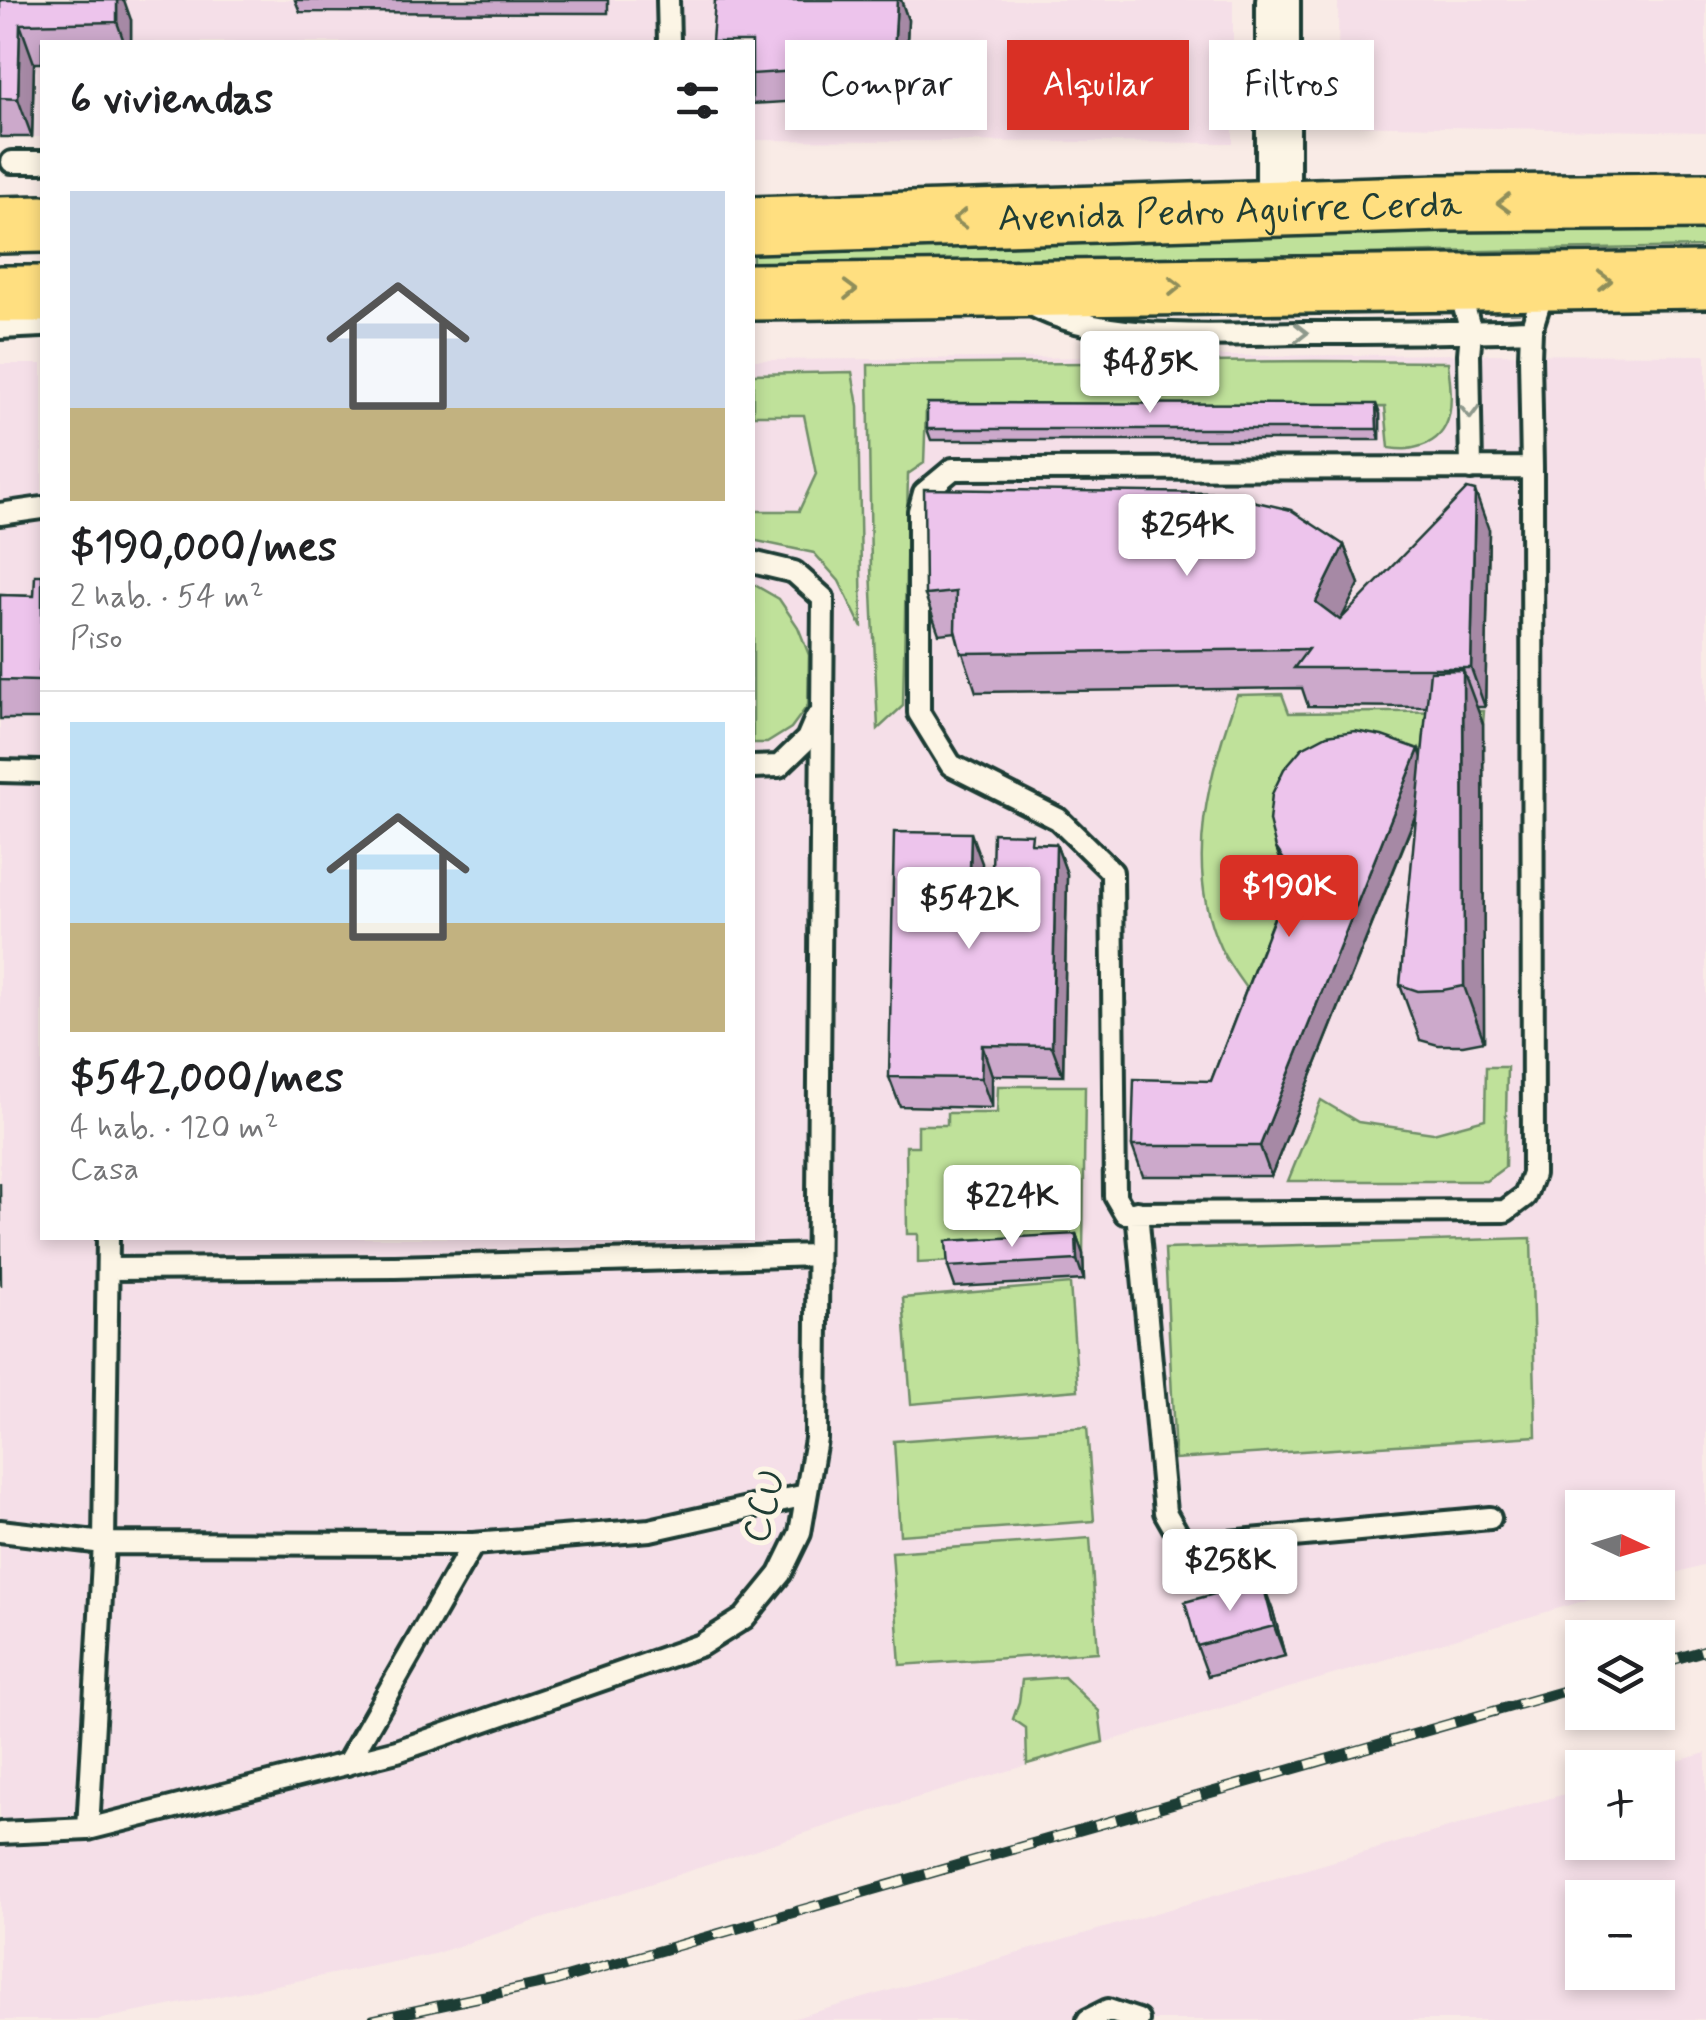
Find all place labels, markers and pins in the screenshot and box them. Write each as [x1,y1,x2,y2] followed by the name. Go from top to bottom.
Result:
[1080,331,1220,416] pin: $485K
[1117,494,1257,579] pin: $254K
[1219,855,1359,940] pin: $190K
[899,867,1039,952] pin: $542K
[942,1165,1082,1250] pin: $224K
[1160,1529,1300,1614] pin: $258K

